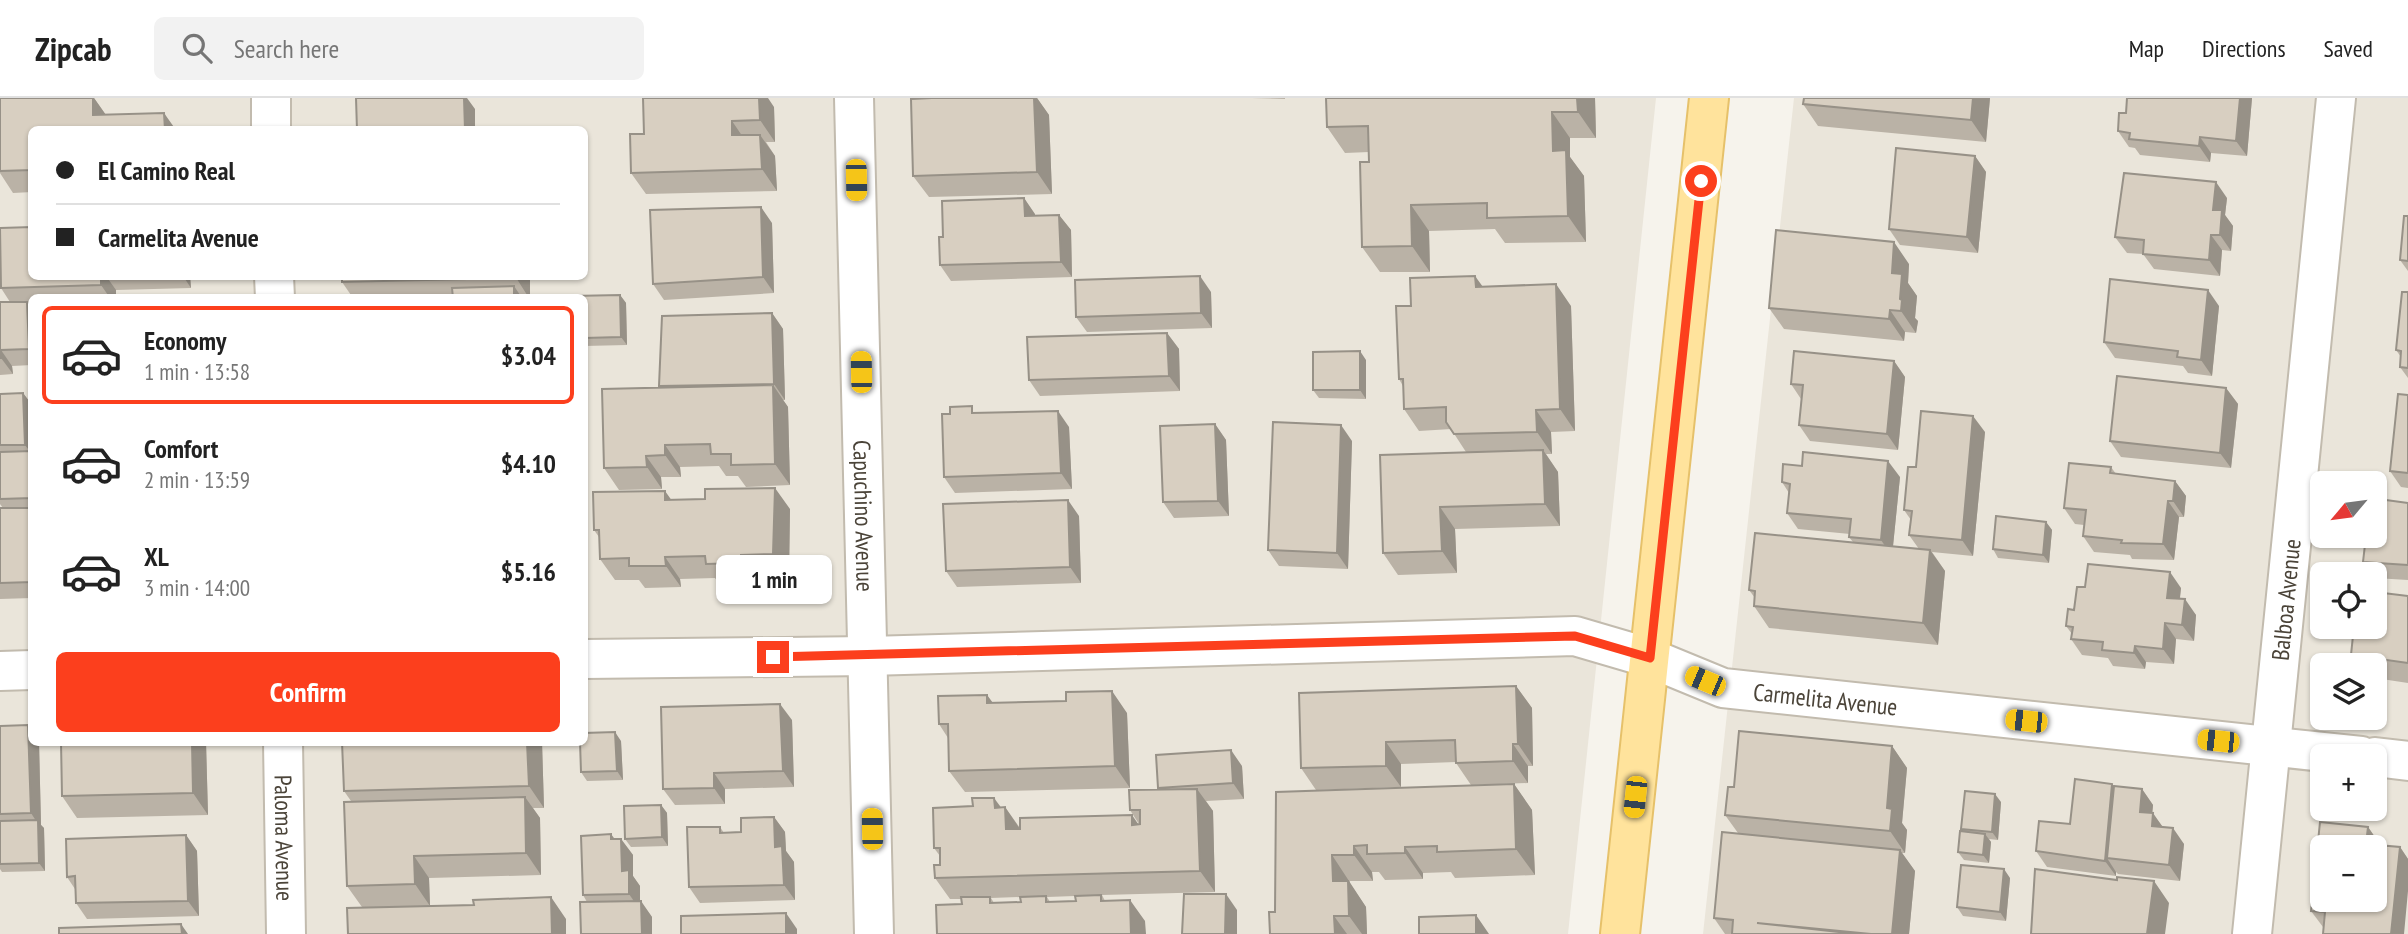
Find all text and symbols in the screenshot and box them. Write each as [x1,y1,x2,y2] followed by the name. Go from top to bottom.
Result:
[154,17,644,80] search box
[35,27,112,70] text: Zipcab
[178,29,216,67] icon: search
[234,32,339,65] text: Search here
[2129,33,2164,64] text: Map
[2202,33,2286,64] text: Directions
[2324,33,2373,64] text: Saved
[98,154,235,187] text: El Camino Real
[846,159,867,201] car
[1685,165,1717,197] route start
[98,221,259,254] text: Carmelita Avenue
[60,324,123,387] icon: car
[144,324,226,357] text: Economy
[501,339,556,372] text: $3.04
[851,351,872,393] car
[144,357,250,386] text: 1 min · 13:58
[60,432,123,495] icon: car
[144,432,218,465] text: Comfort
[847,440,881,592] street label: Capuchino Avenue
[501,447,556,480] text: $4.10
[144,465,250,494] text: 2 min · 13:59
[2310,471,2387,548] north arrow
[2310,471,2387,912] map controls
[2264,537,2307,662] street label: Balboa Avenue
[60,540,123,603] icon: car
[144,540,169,573] text: XL
[501,555,556,588] text: $5.16
[715,556,831,604] callout: 1 min
[2310,562,2387,639] button: locate
[751,565,797,594] text: 1 min
[144,573,250,602] text: 3 min · 14:00
[757,641,789,673] route end
[56,652,560,732] button: Confirm
[2310,653,2387,730] button: layers
[1682,663,1729,699] car
[1752,676,1899,722] street label: Carmelita Avenue
[2005,708,2048,734] car
[2197,728,2240,754] car
[2310,744,2387,821] button: +
[268,775,301,901] street label: Paloma Avenue
[1623,775,1648,819] car
[862,808,883,850] car
[2310,835,2387,912] button: −

